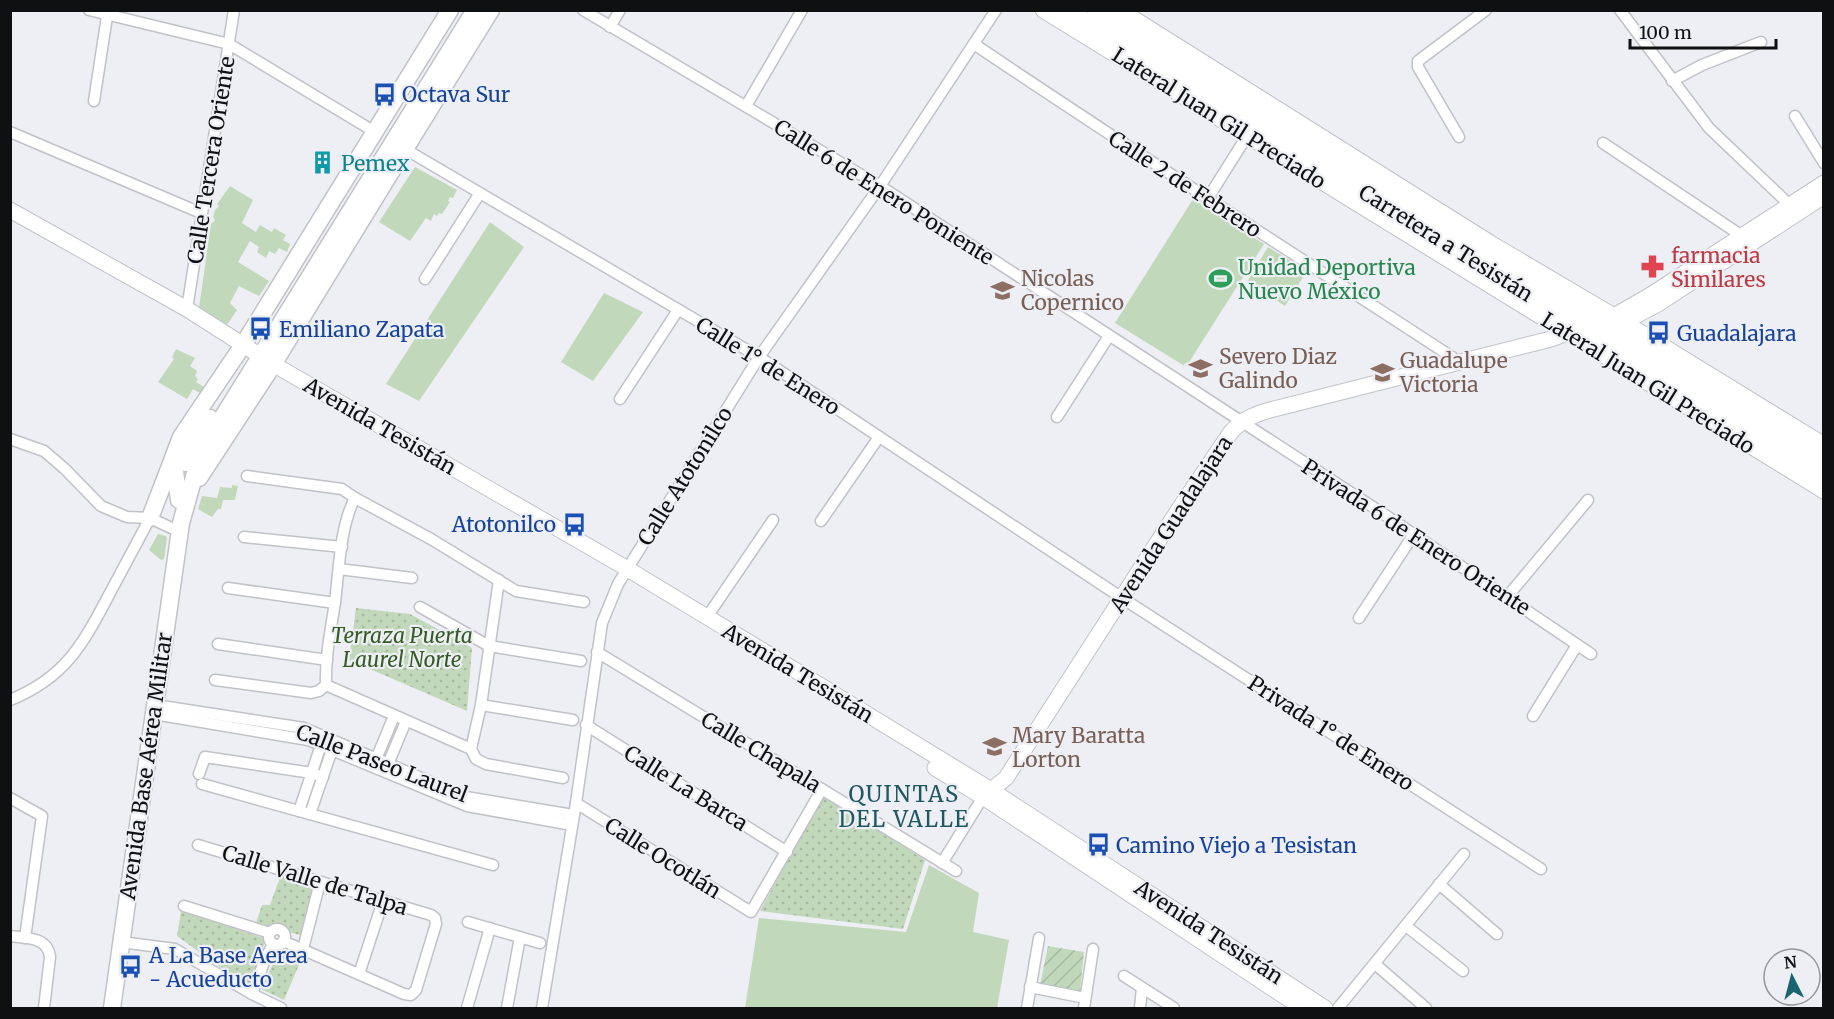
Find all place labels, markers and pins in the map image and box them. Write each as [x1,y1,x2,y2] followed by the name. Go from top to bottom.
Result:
[371,81,397,107] bus stop icon: Octava Sur
[402,81,510,108] place label: Octava Sur
[310,150,336,176] building icon: Pemex
[341,150,410,177] place label: Pemex
[1671,242,1766,293] place label: farmacia Similares
[1238,254,1416,305] place label: Unidad Deportiva Nuevo México
[1640,254,1666,280] pharmacy icon: farmacia Similares
[1021,265,1124,316] place label: Nicolas Copernico
[1207,266,1233,292] sports icon: Unidad Deportiva Nuevo México
[990,277,1016,303] school or university icon: Nicolas Copernico
[248,316,274,342] bus stop icon: Emiliano Zapata
[279,316,444,343] place label: Emiliano Zapata
[1646,320,1672,346] bus stop icon: Guadalajara
[1677,320,1797,347] place label: Guadalajara
[1219,343,1337,394] place label: Severo Diaz Galindo
[1399,347,1508,398] place label: Guadalupe Victoria
[1188,355,1214,381] school or university icon: Severo Diaz Galindo
[1369,359,1395,385] school or university icon: Guadalupe Victoria
[451,511,556,538] place label: Atotonilco
[561,511,587,537] bus stop icon: Atotonilco
[1012,722,1145,773] place label: Mary Baratta Lorton
[981,734,1007,760] school or university icon: Mary Baratta Lorton
[1085,832,1111,858] bus stop icon: Camino Viejo a Tesistan
[1116,832,1357,859] place label: Camino Viejo a Tesistan
[148,942,308,993] place label: A La Base Aerea - Acueducto
[118,954,144,980] bus stop icon: A La Base Aerea - Acueducto

